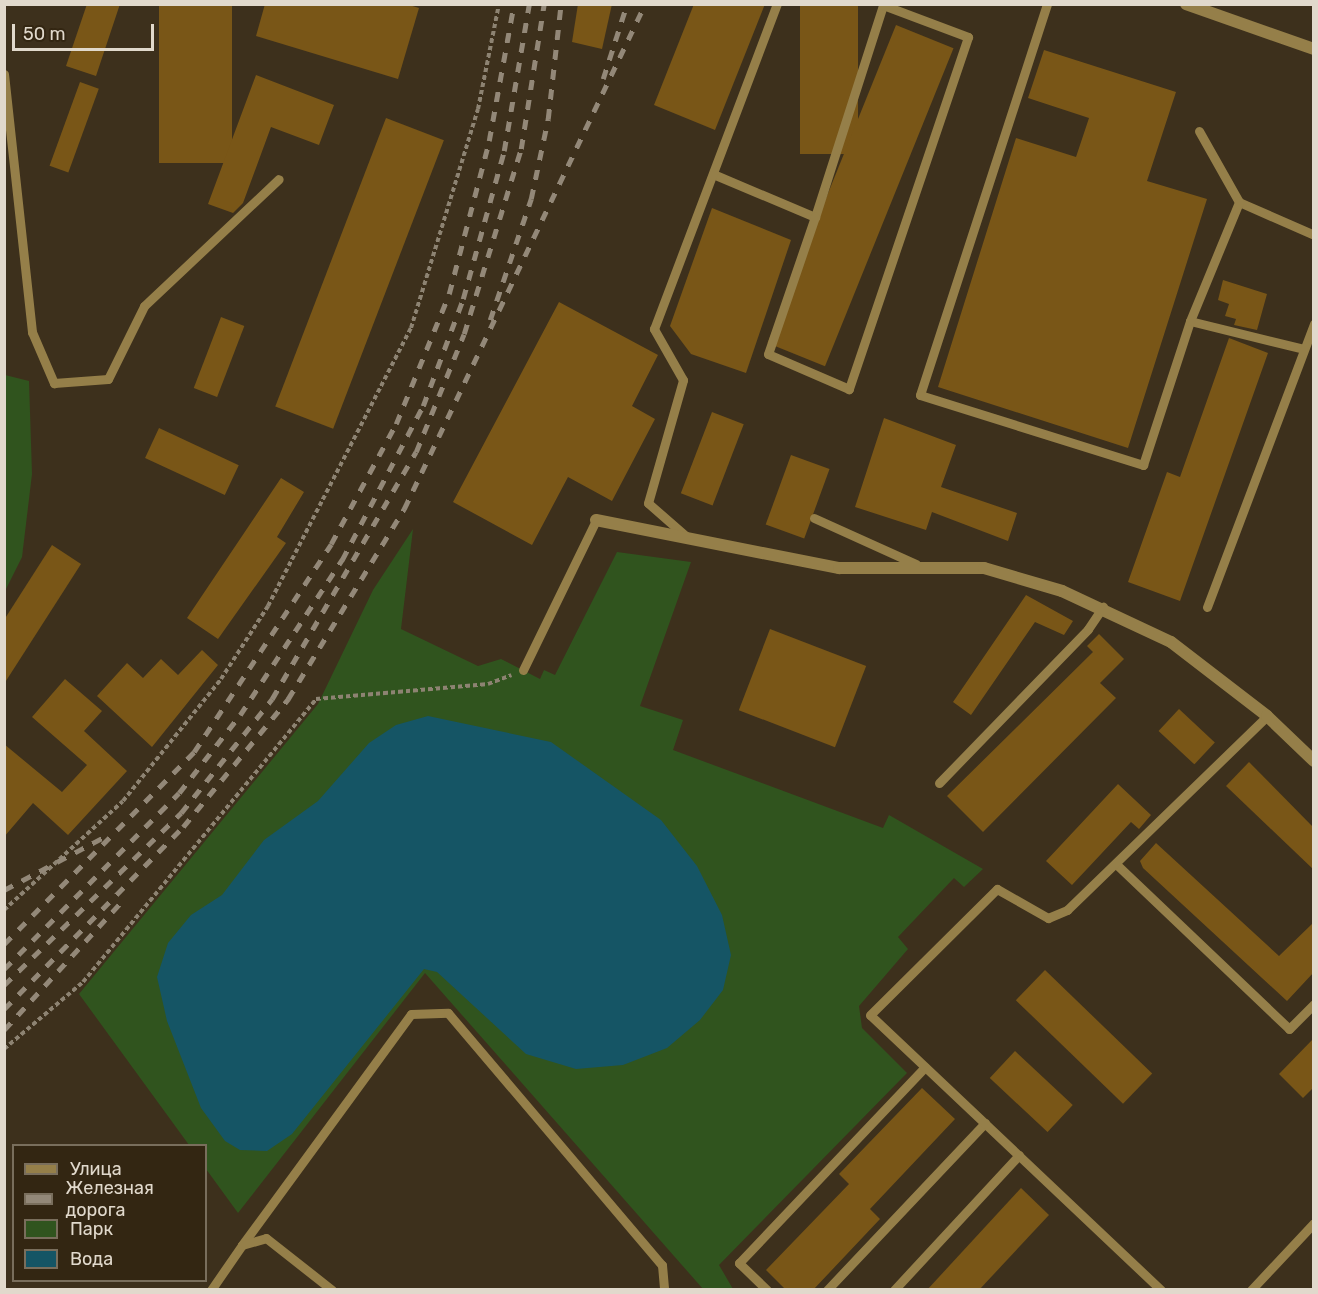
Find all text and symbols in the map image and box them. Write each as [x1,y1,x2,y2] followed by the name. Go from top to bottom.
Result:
[15,12,158,50] scale bar
[23,23,66,45] text: 50 m
[12,1144,207,1282] legend
[70,1158,122,1180] text: Улица
[65,1177,154,1221] text: Железная дорога
[70,1218,113,1240] text: Парк
[70,1248,113,1270] text: Вода

